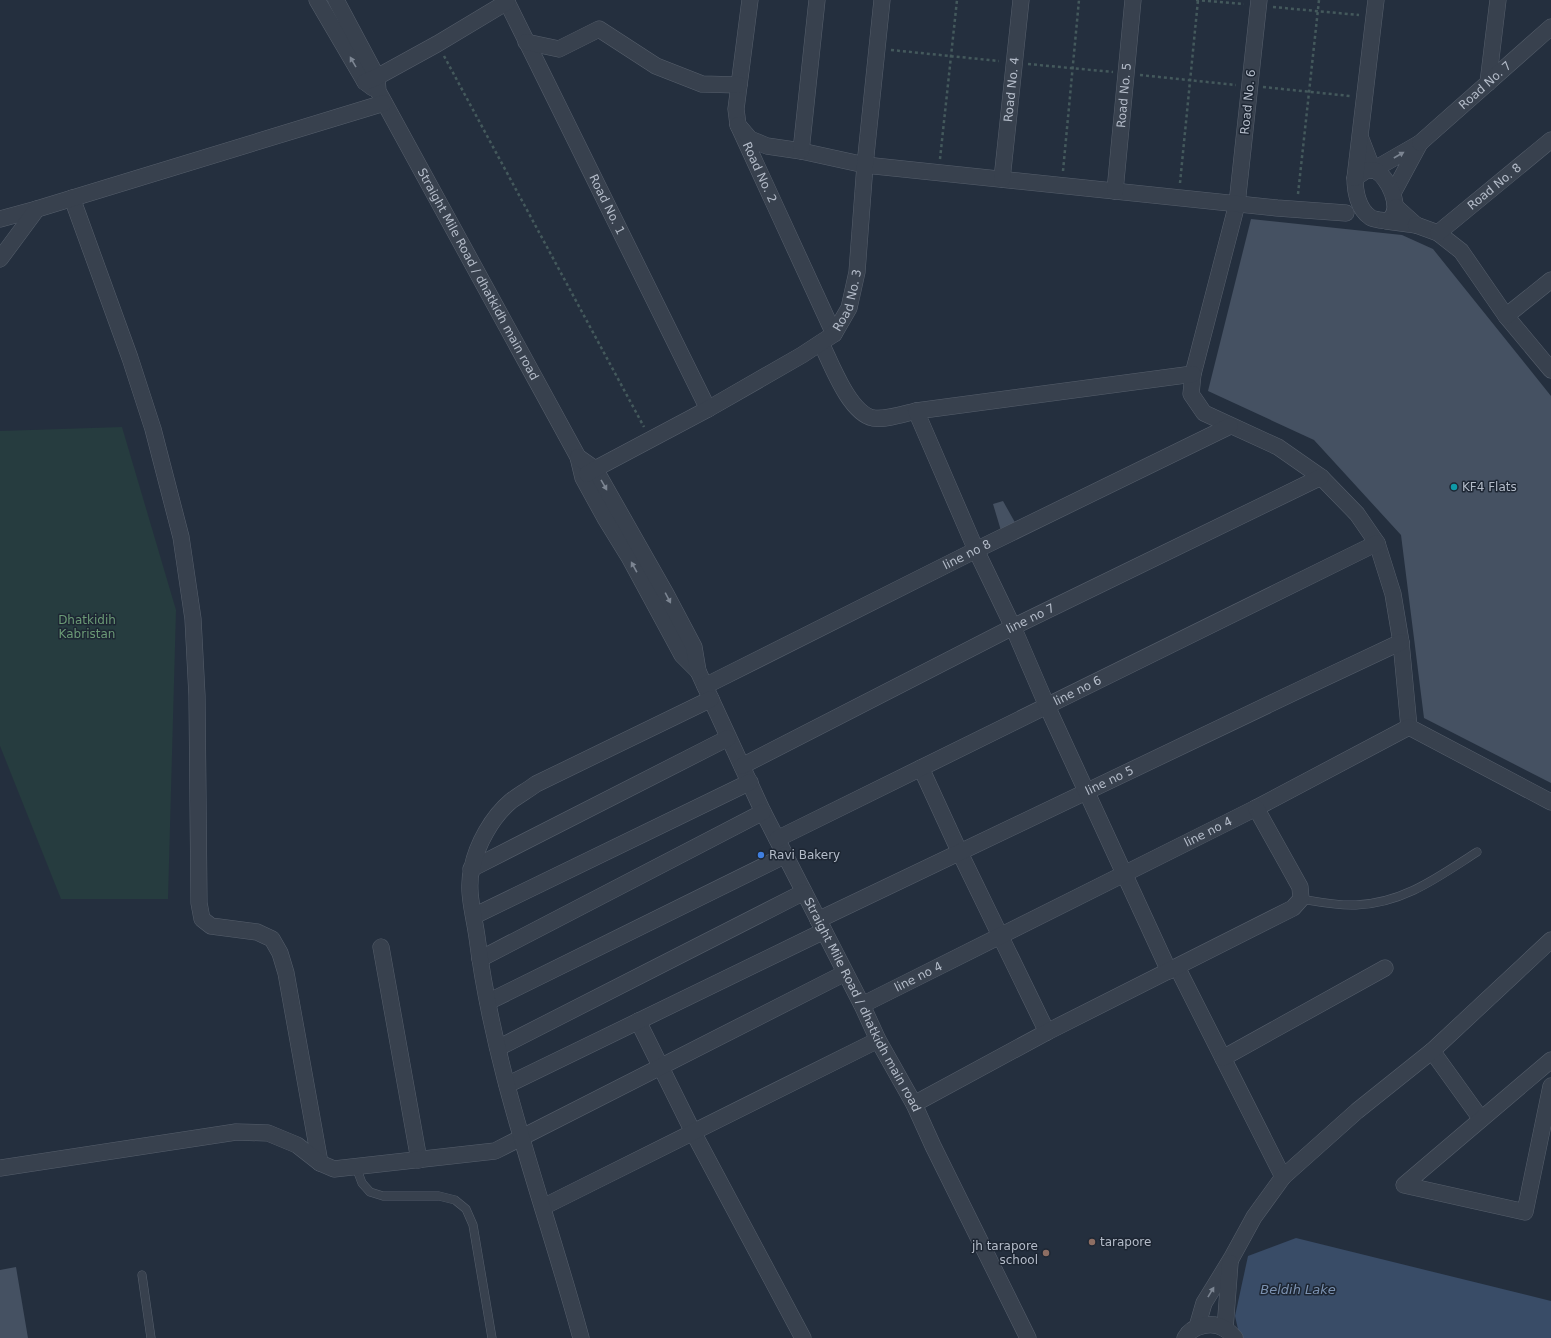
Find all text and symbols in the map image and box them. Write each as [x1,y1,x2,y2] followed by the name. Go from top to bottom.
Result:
[350,56,357,68] one-way arrow
[1001,56,1022,123] street label: Road No. 4
[1456,58,1514,112] street label: Road No. 7
[1114,62,1134,129] street label: Road No. 5
[1238,69,1258,135] street label: Road No. 6
[740,140,780,205] street label: Road No. 2
[1393,152,1405,159] one-way arrow
[1465,160,1524,213] street label: Road No. 8
[415,166,542,383] street label: Straight Mile Road / dhatkidh main road
[586,172,628,237] street label: Road No. 1
[830,268,864,334] street label: Road No. 3
[600,479,607,491] one-way arrow
[1462,480,1517,494] place label: KF4 Flats
[1449,482,1459,492] marker: KF4 Flats
[941,537,993,572] street label: line no 8
[630,561,637,572] one-way arrow
[665,592,671,604] one-way arrow
[1004,601,1057,636] street label: line no 7
[58,613,116,641] park label: Dhatkidih Kabristan
[1051,673,1104,709] street label: line no 6
[1083,763,1136,798] street label: line no 5
[1182,814,1235,850] street label: line no 4
[769,848,840,862] place label: Ravi Bakery
[756,850,766,860] marker: Ravi Bakery
[801,895,924,1114] street label: Straight Mile Road / dhatkidh main road
[892,959,945,995] street label: line no 4
[1100,1235,1151,1249] place label: tarapore
[1087,1237,1097,1247] marker: tarapore
[971,1239,1038,1267] place label: jh tarapore school
[1041,1248,1051,1258] marker: jh tarapore school
[1260,1282,1336,1297] water label: Beldih Lake
[1207,1286,1214,1298] one-way arrow

